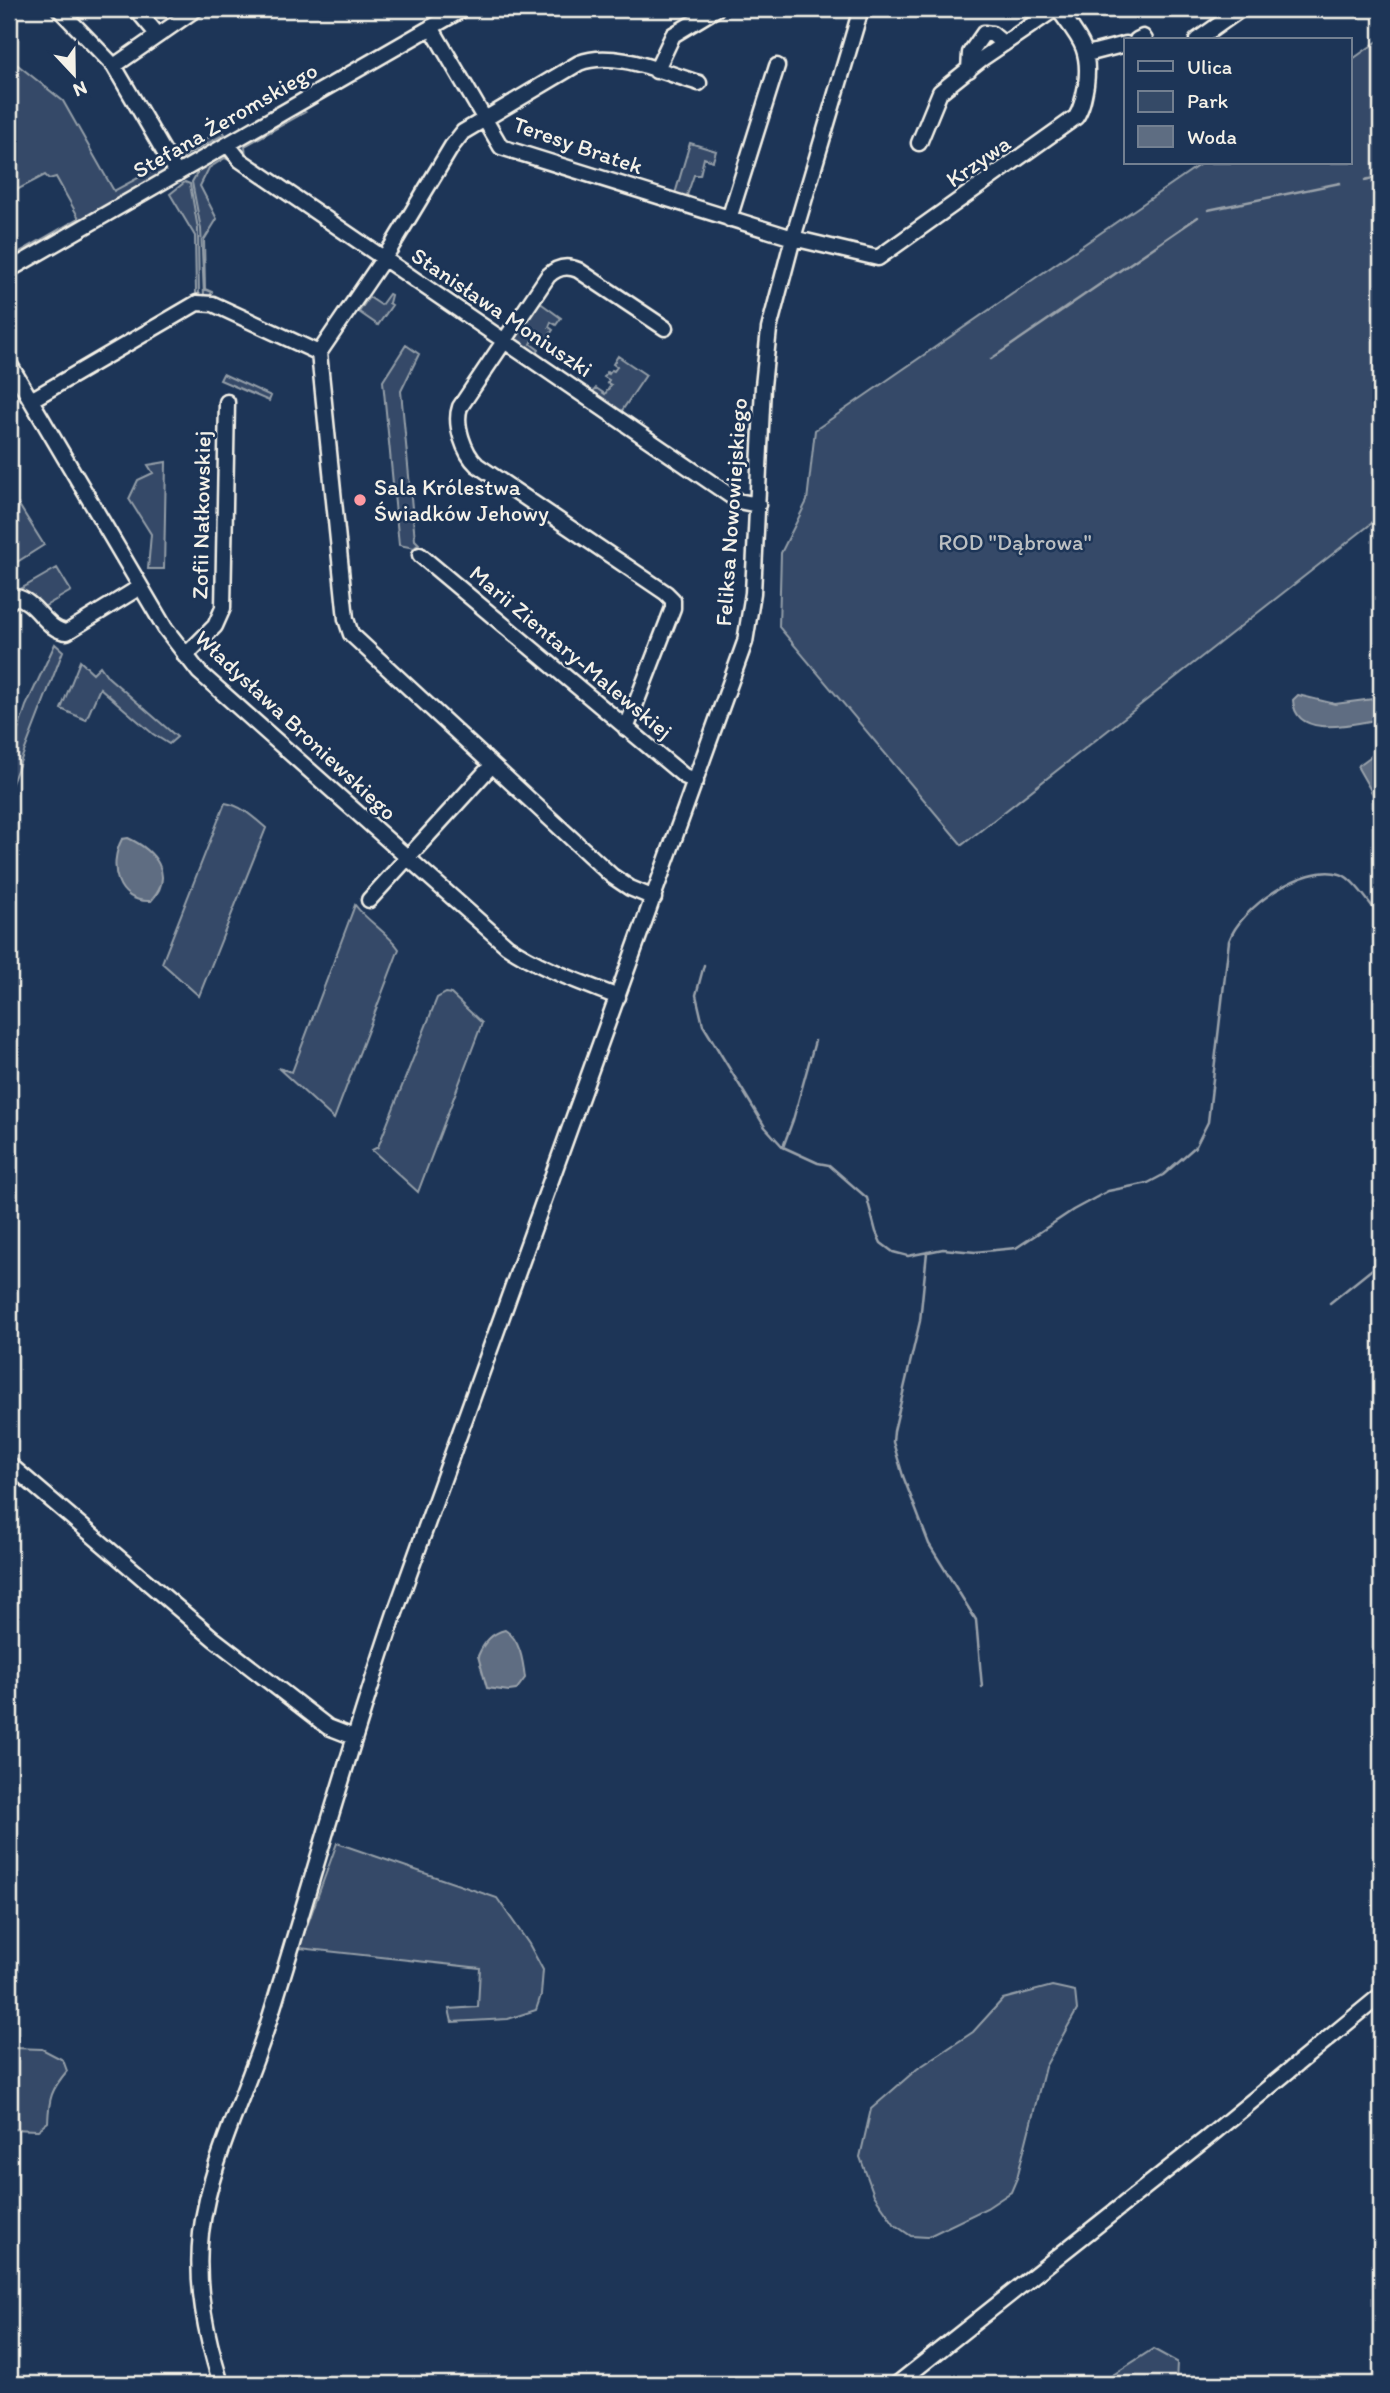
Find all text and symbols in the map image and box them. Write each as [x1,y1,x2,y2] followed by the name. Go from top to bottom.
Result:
[38,38,108,108] north arrow
[1124,38,1352,164] legend
[1187,54,1232,79] text: Ulica
[128,56,322,184] street label: Stefana Żeromskiego
[70,76,90,102] text: N
[1187,88,1229,113] text: Park
[509,110,647,180] street label: Teresy Bratek
[1187,124,1237,149] text: Woda
[940,129,1016,193] street label: Krzywa
[406,241,598,383] street label: Stanisława Moniuszki
[709,397,753,627] street label: Feliksa Nowowiejskiego
[186,430,216,600] street label: Zofii Nałkowskiej
[374,473,549,527] place label: Sala Królestwa Świadków Jehowy
[352,492,368,508] marker: Sala Królestwa Świadków Jehowy
[938,528,1092,556] park label: ROD "Dąbrowa"
[464,559,678,745] street label: Marii Zientary-Malewskiej
[189,624,403,826] street label: Władysława Broniewskiego

